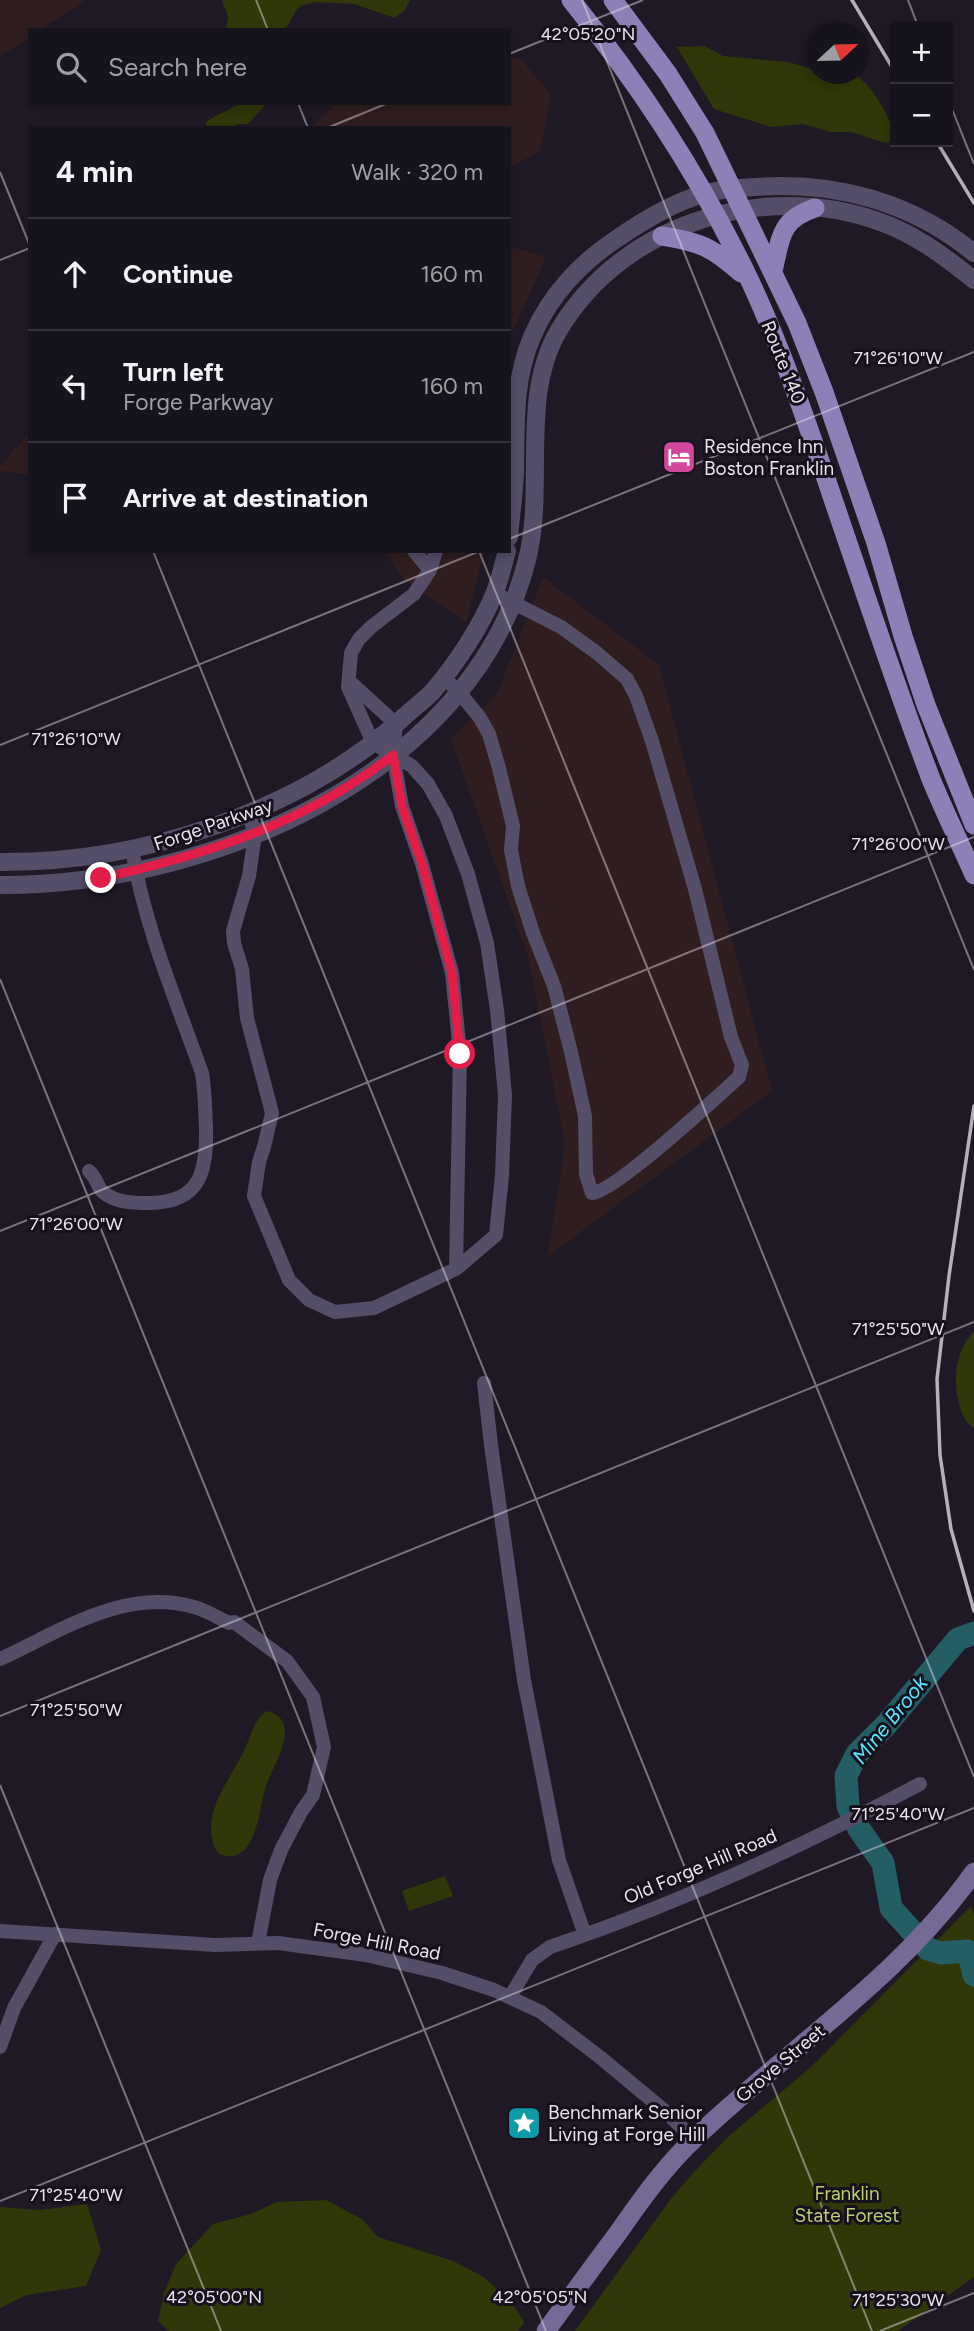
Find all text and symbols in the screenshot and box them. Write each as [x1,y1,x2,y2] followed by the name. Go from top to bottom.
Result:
[806,21,869,84] north arrow
[890,21,953,147] map controls
[890,21,953,84] button: +
[541,23,635,45] text: 42°05'20"N
[28,28,511,105] search box
[52,48,90,86] icon: search
[108,51,247,83] text: Search here
[890,84,953,147] button: −
[56,153,133,190] text: 4 min
[351,158,483,186] text: Walk · 320 m
[56,255,94,293] icon: ahead
[123,258,233,290] text: Continue
[420,260,483,288] text: 160 m
[756,317,811,407] street label: Route 140
[853,347,944,369] text: 71°26'10"W
[123,356,224,388] text: Turn left
[56,367,94,405] icon: left
[420,372,483,400] text: 160 m
[123,388,273,416] text: Forge Parkway
[704,435,834,480] place label: Residence Inn Boston Franklin
[660,438,698,476] hotel icon: Residence Inn Boston Franklin
[56,479,94,517] icon: arrive
[123,482,368,514] text: Arrive at destination
[31,728,122,750] text: 71°26'10"W
[151,793,276,856] street label: Forge Parkway
[851,833,946,855] text: 71°26'00"W
[85,862,116,893] route end
[444,1038,475,1069] route start
[29,1213,124,1235] text: 71°26'00"W
[852,1318,945,1340] text: 71°25'50"W
[847,1670,933,1769] water label: Mine Brook
[30,1699,123,1721] text: 71°25'50"W
[851,1803,945,1825] text: 71°25'40"W
[620,1824,780,1909] street label: Old Forge Hill Road
[311,1918,443,1965] street label: Forge Hill Road
[731,2019,830,2107] street label: Grove Street
[548,2101,706,2146] place label: Benchmark Senior Living at Forge Hill
[505,2104,543,2142] place icon: Benchmark Senior Living at Forge Hill
[795,2182,899,2227] park label: Franklin State Forest
[29,2184,123,2206] text: 71°25'40"W
[166,2286,262,2308] text: 42°05'00"N
[493,2286,587,2308] text: 42°05'05"N
[852,2289,945,2311] text: 71°25'30"W

